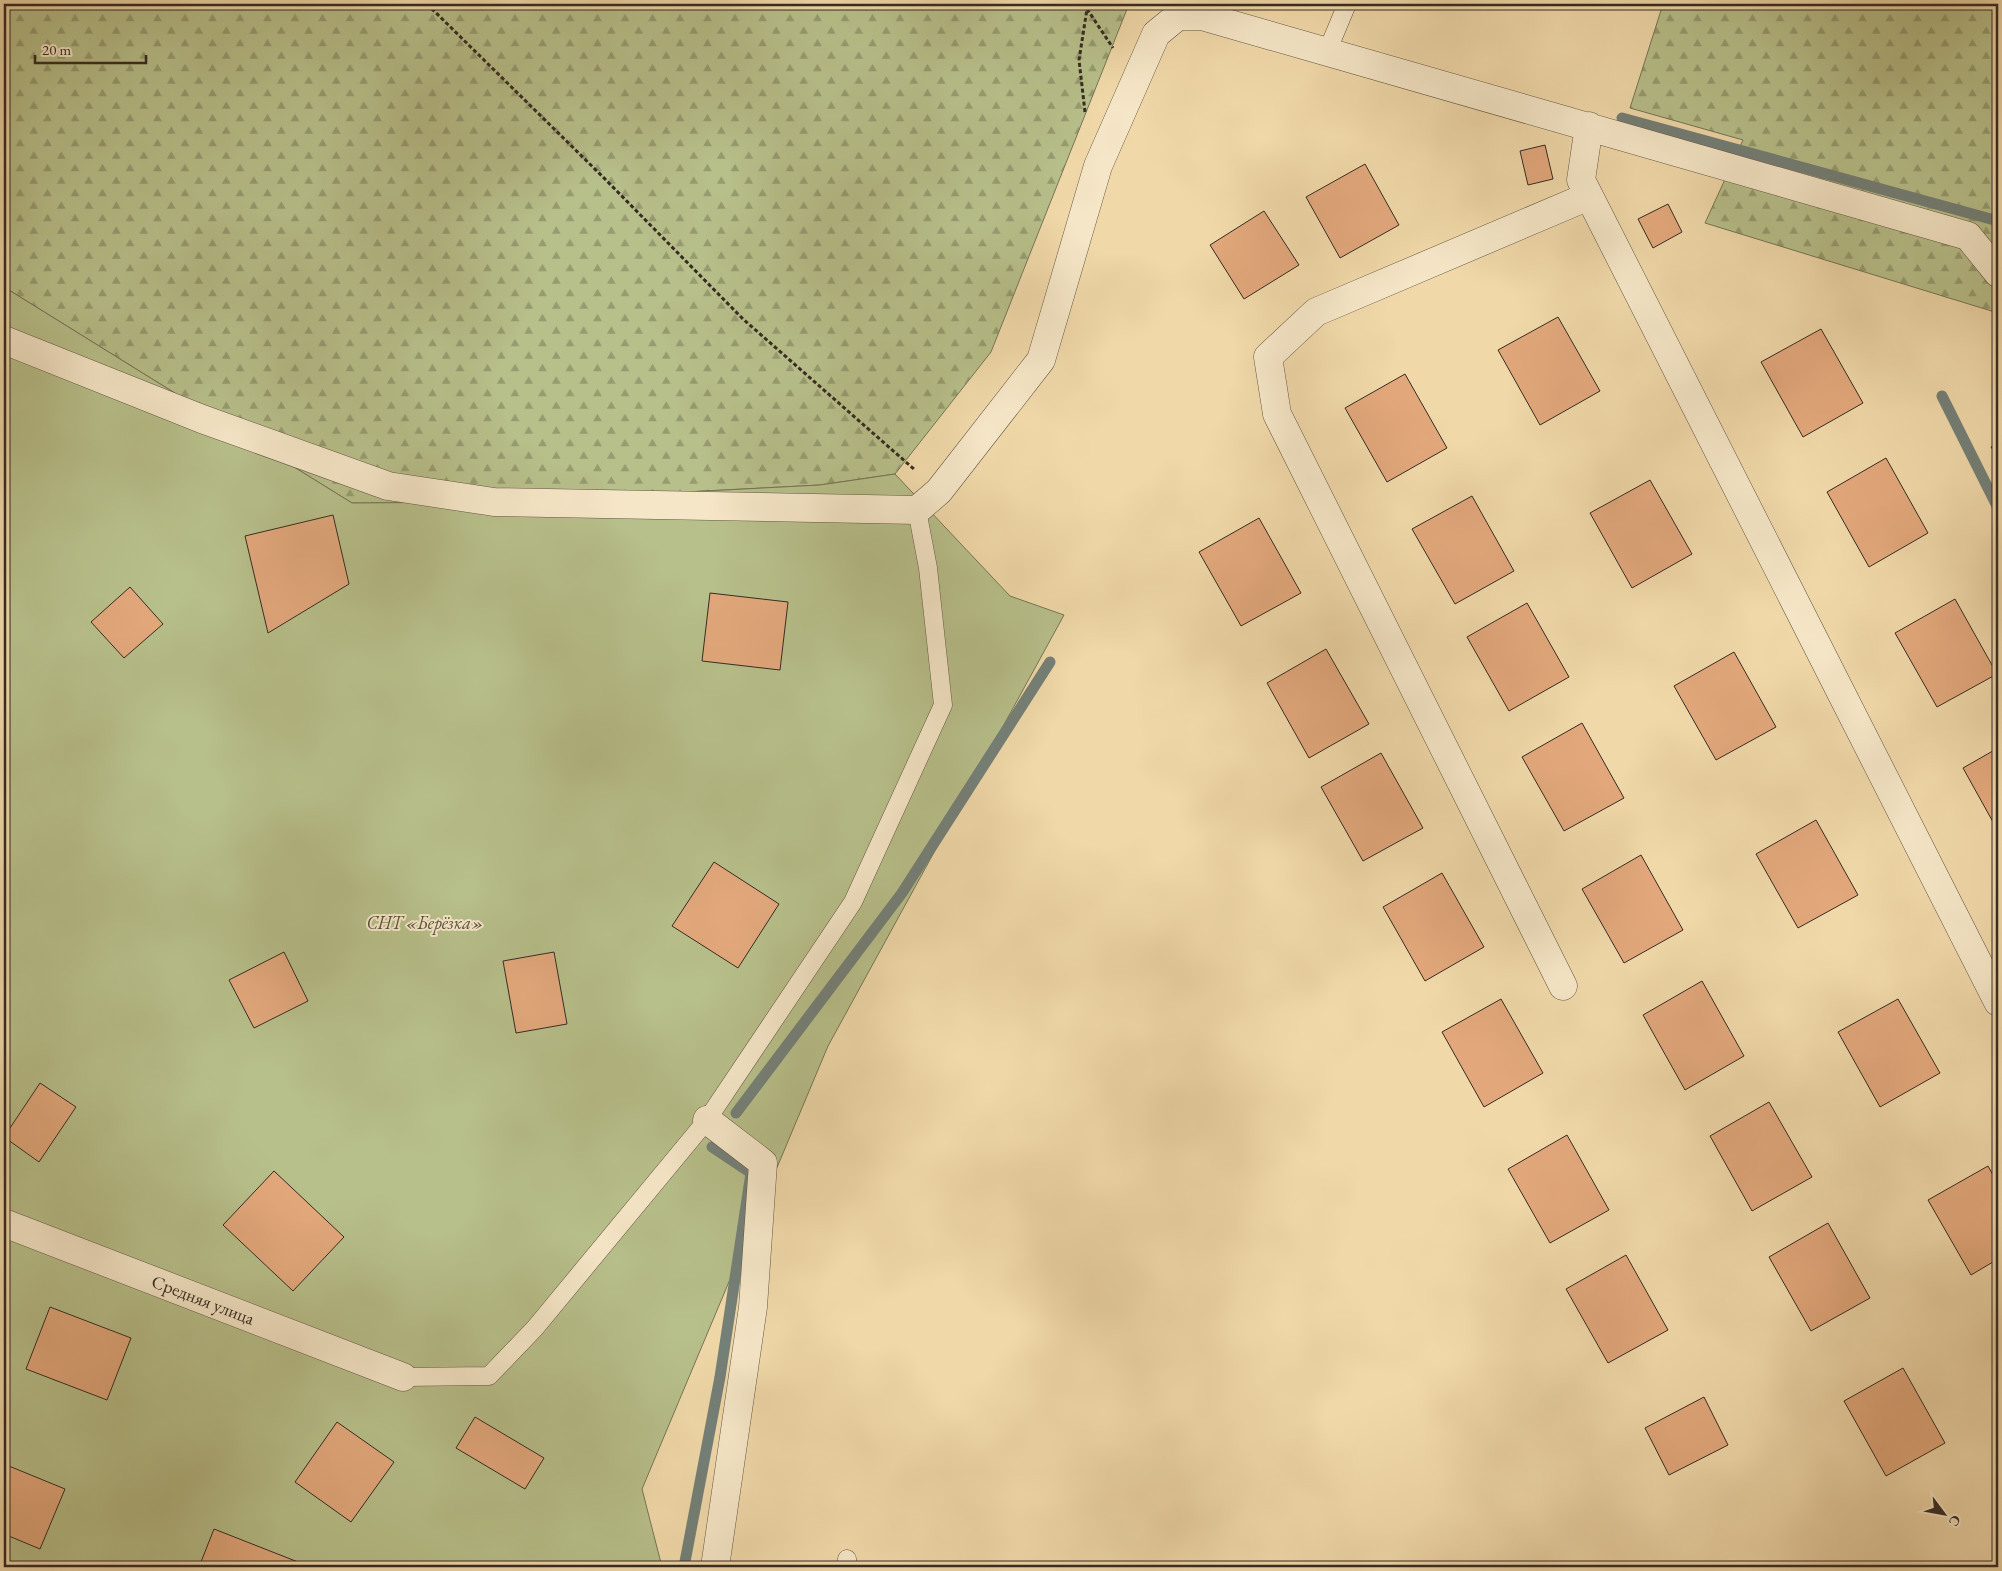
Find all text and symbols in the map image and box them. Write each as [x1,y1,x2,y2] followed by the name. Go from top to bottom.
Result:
[35,32,146,64] scale bar
[42,40,71,59] text: 20 m
[366,911,484,935] park label: СНТ «Берёзка»
[148,1269,259,1330] street label: Средняя улица
[1920,1488,1970,1538] north arrow
[1945,1512,1965,1530] text: С

